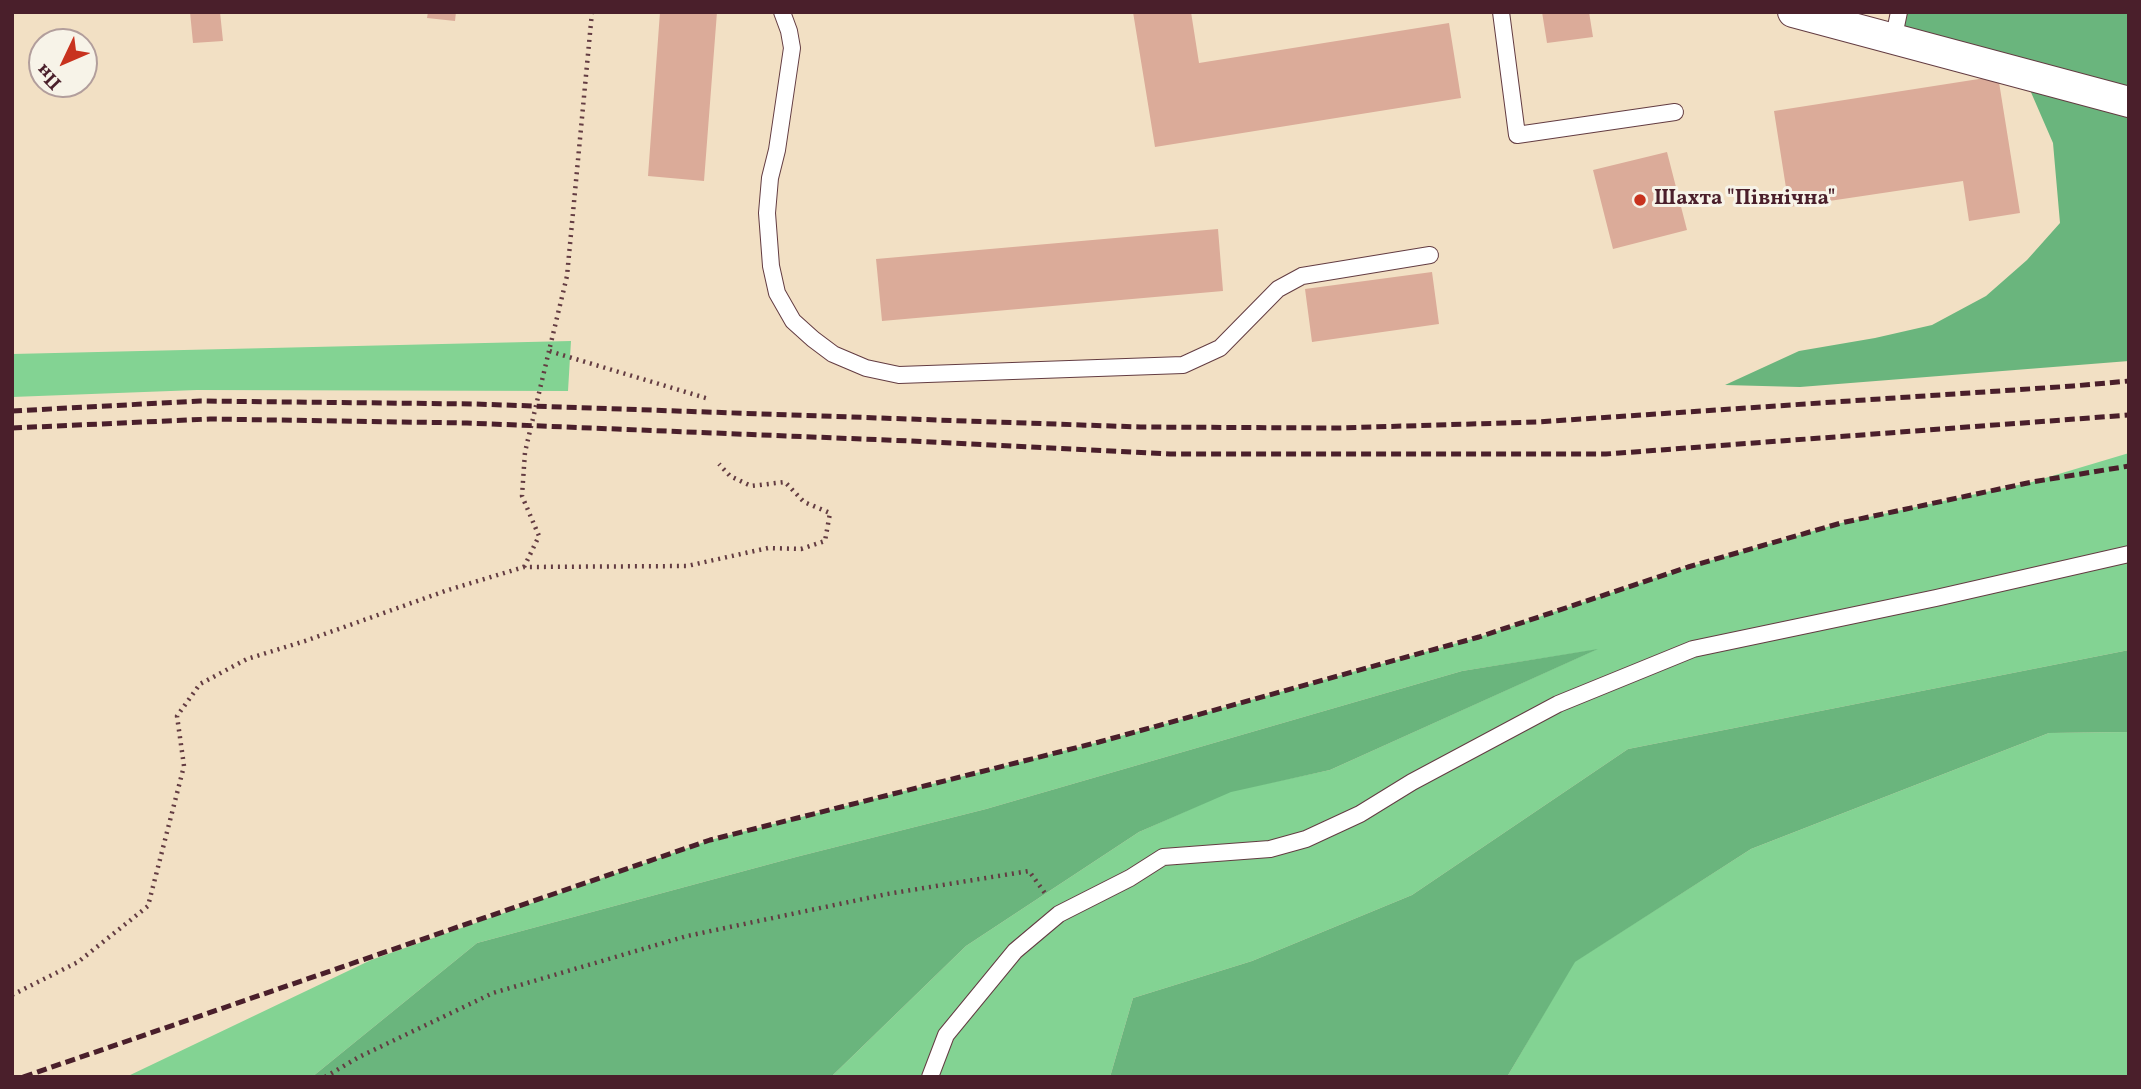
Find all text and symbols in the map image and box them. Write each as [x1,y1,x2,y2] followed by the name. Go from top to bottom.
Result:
[28,28,98,98] north arrow
[31,57,68,95] text: Пн
[1654,187,1835,213] place label: Шахта "Північна"
[1632,192,1648,208] marker: Шахта "Північна"

